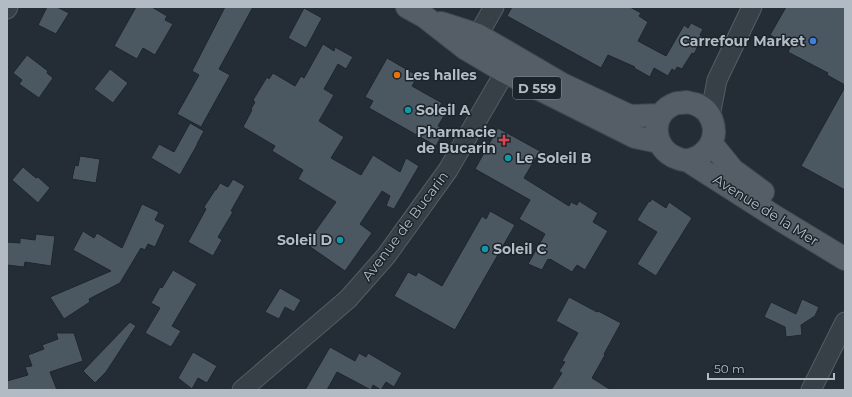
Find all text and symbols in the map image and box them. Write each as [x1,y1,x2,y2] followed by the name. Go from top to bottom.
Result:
[680,32,805,50] place label: Carrefour Market
[808,36,818,46] marker: Carrefour Market
[405,66,477,84] place label: Les halles
[392,70,402,80] marker: Les halles
[513,77,561,99] road number: D 559
[416,101,471,119] place label: Soleil A
[403,105,413,115] marker: Soleil A
[416,123,496,157] place label: Pharmacie de Bucarin
[499,135,509,145] marker: Pharmacie de Bucarin
[516,149,592,167] place label: Le Soleil B
[503,153,513,163] marker: Le Soleil B
[358,167,452,285] street label: Avenue de Bucarin
[710,170,823,250] street label: Avenue de la Mer
[277,231,332,249] place label: Soleil D
[335,235,345,245] marker: Soleil D
[493,240,547,258] place label: Soleil C
[480,244,490,254] marker: Soleil C
[708,355,834,381] scale bar
[714,361,745,376] text: 50 m

